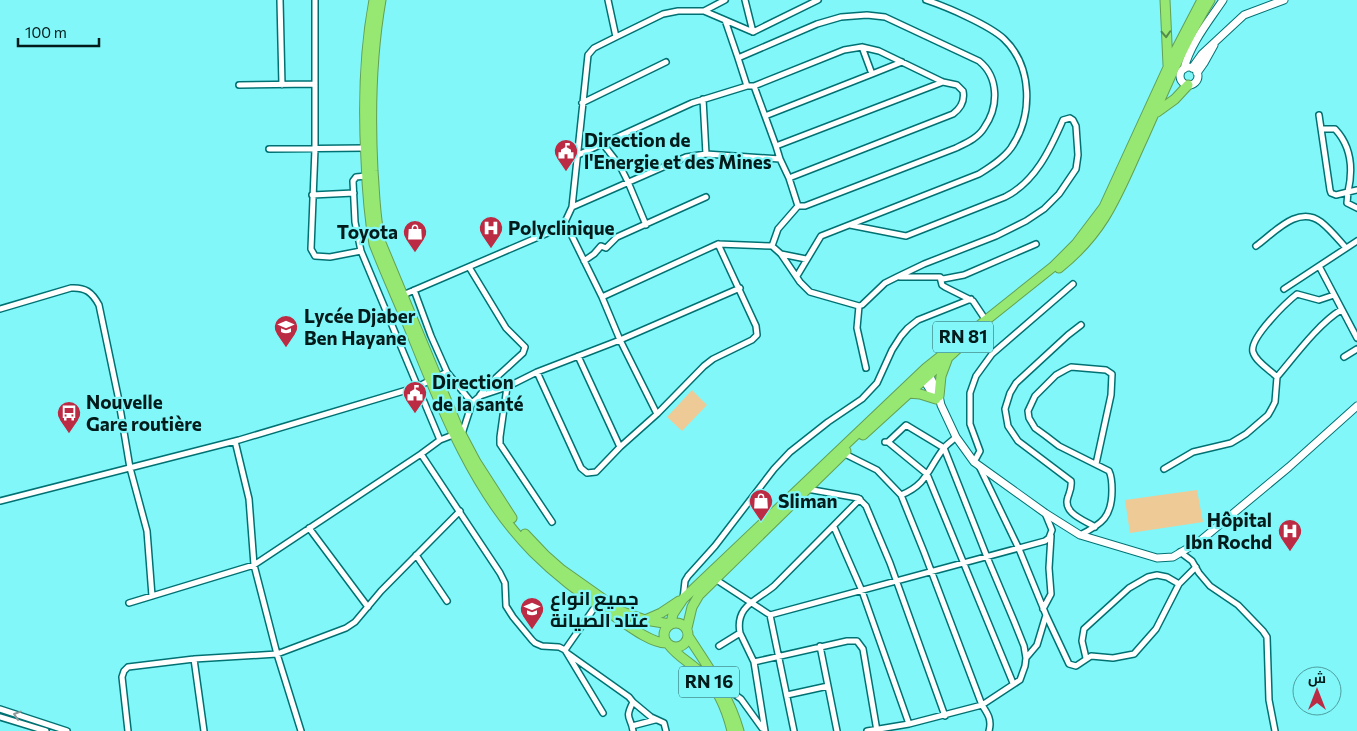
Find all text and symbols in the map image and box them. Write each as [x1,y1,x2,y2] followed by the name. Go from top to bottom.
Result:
[18,15,99,47] scale bar
[25,23,67,41] text: 100 m
[1161,30,1172,38] one-way arrow
[584,128,772,173] place label: Direction de l'Energie et des Mines
[553,138,579,172] public building icon: Direction de l'Energie et des Mines
[478,215,504,249] hospital icon: Polyclinique
[508,216,615,239] place label: Polyclinique
[402,219,428,253] shop icon: Toyota
[337,220,398,243] place label: Toyota
[304,304,416,349] place label: Lycée Djaber Ben Hayane
[273,314,299,348] school or university icon: Lycée Djaber Ben Hayane
[933,322,993,352] road number: RN 81
[432,370,523,415] place label: Direction de la santé
[402,380,428,414] public building icon: Direction de la santé
[86,390,202,435] place label: Nouvelle Gare routière
[56,400,82,434] bus stop icon: Nouvelle Gare routière
[748,488,774,522] shop icon: Sliman
[778,489,837,512] place label: Sliman
[1185,508,1272,553] place label: Hôpital Ibn Rochd
[1277,518,1303,552] hospital icon: Hôpital Ibn Rochd
[550,586,649,631] place label: جميع انواع عتاد الصيانة
[519,596,545,630] school or university icon: جميع انواع عتاد الصيانة
[679,666,739,698] road number: RN 16
[1292,666,1342,716] north arrow
[1308,669,1326,687] text: ش
[13,710,22,720] one-way arrow

